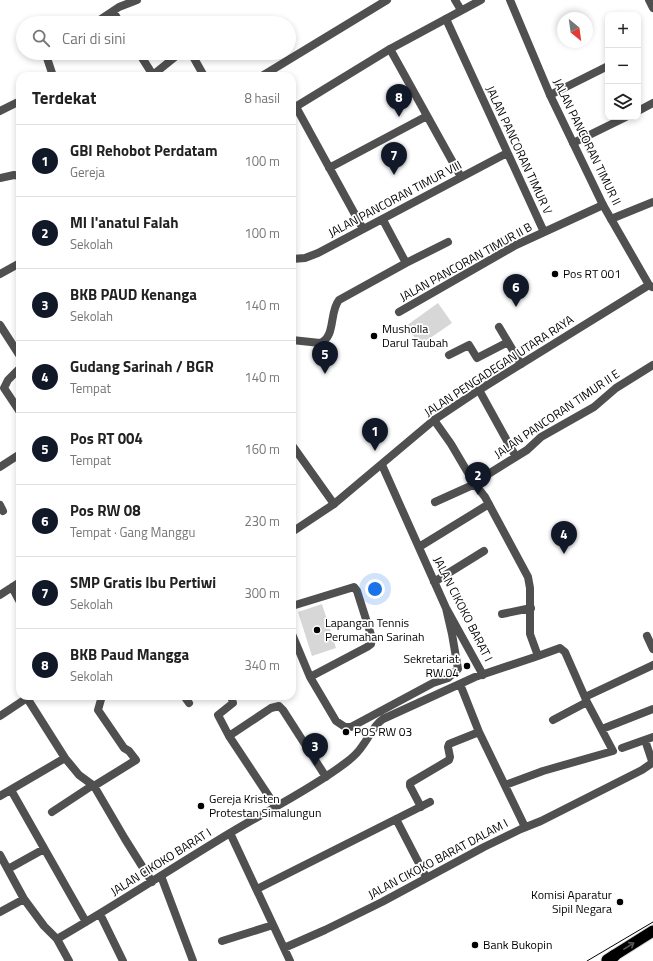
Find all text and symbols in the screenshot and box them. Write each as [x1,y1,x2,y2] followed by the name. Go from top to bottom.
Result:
[557,12,593,48] north arrow
[605,12,641,120] map controls
[605,12,641,48] button: +
[16,16,296,60] search box
[30,27,52,49] icon: search
[62,27,126,50] text: Cari di sini
[605,48,641,84] button: −
[548,75,626,208] street label: JALAN PANCORAN TIMUR II
[481,82,558,217] street label: JALAN PANCORAN TIMUR V
[386,84,412,117] pin: 8
[605,84,641,120] button: layers
[32,85,96,111] text: Terdekat
[244,88,280,108] text: 8 hasil
[70,139,218,162] text: GBI Rehobot Perdatam
[381,142,407,175] pin: 7
[41,151,49,171] text: 1
[244,151,280,171] text: 100 m
[325,155,465,242] street label: JALAN PANCORAN TIMUR VIII
[70,162,105,182] text: Gereja
[70,211,178,234] text: MI I'anatul Falah
[396,217,535,306] street label: JALAN PANCORAN TIMUR II B
[41,223,49,243] text: 2
[244,223,280,243] text: 100 m
[70,234,113,254] text: Sekolah
[563,264,621,283] place label: Pos RT 001
[550,269,560,279] marker: Pos RT 001
[503,274,529,307] pin: 6
[70,283,197,306] text: BKB PAUD Kenanga
[41,295,49,315] text: 3
[244,295,280,315] text: 140 m
[70,306,113,326] text: Sekolah
[420,310,577,421] street label: JALAN PENGADEGAN UTARA RAYA
[382,319,448,352] place label: Musholla Darul Taubah
[369,331,379,341] marker: Musholla Darul Taubah
[312,341,338,374] pin: 5
[70,355,214,378] text: Gudang Sarinah / BGR
[490,364,624,463] street label: JALAN PANCORAN TIMUR II E
[41,367,49,387] text: 4
[244,367,280,387] text: 140 m
[70,378,111,398] text: Tempat
[362,418,388,451] pin: 1
[70,427,143,450] text: Pos RT 004
[41,439,49,459] text: 5
[244,439,280,459] text: 160 m
[70,450,111,470] text: Tempat
[465,462,491,495] pin: 2
[70,499,141,522] text: Pos RW 08
[41,511,49,531] text: 6
[244,511,280,531] text: 230 m
[551,521,577,554] pin: 4
[70,522,195,542] text: Tempat · Gang Manggu
[429,553,498,665] street label: JALAN CIKOKO BARAT I
[70,571,216,594] text: SMP Gratis Ibu Pertiwi
[365,579,385,599] your location
[41,583,49,603] text: 7
[244,583,280,603] text: 300 m
[70,594,113,614] text: Sekolah
[325,613,424,646] place label: Lapangan Tennis Perumahan Sarinah
[312,625,322,635] marker: Lapangan Tennis Perumahan Sarinah
[70,643,189,666] text: BKB Paud Mangga
[403,649,460,682] place label: Sekretariat RW.04
[41,655,49,675] text: 8
[244,655,280,675] text: 340 m
[462,661,472,671] marker: Sekretariat RW.04
[70,666,113,686] text: Sekolah
[354,722,412,741] place label: POS RW 03
[341,727,351,737] marker: POS RW 03
[302,733,328,766] pin: 3
[209,789,321,822] place label: Gereja Kristen Protestan Simalungun
[196,801,206,811] marker: Gereja Kristen Protestan Simalungun
[364,814,511,904] street label: JALAN CIKOKO BARAT DALAM I
[107,823,215,900] street label: JALAN CIKOKO BARAT I
[531,885,612,918] place label: Komisi Aparatur Sipil Negara
[615,897,625,907] marker: Komisi Aparatur Sipil Negara
[483,935,552,954] place label: Bank Bukopin
[470,940,480,950] marker: Bank Bukopin
[623,942,635,950] one-way arrow

